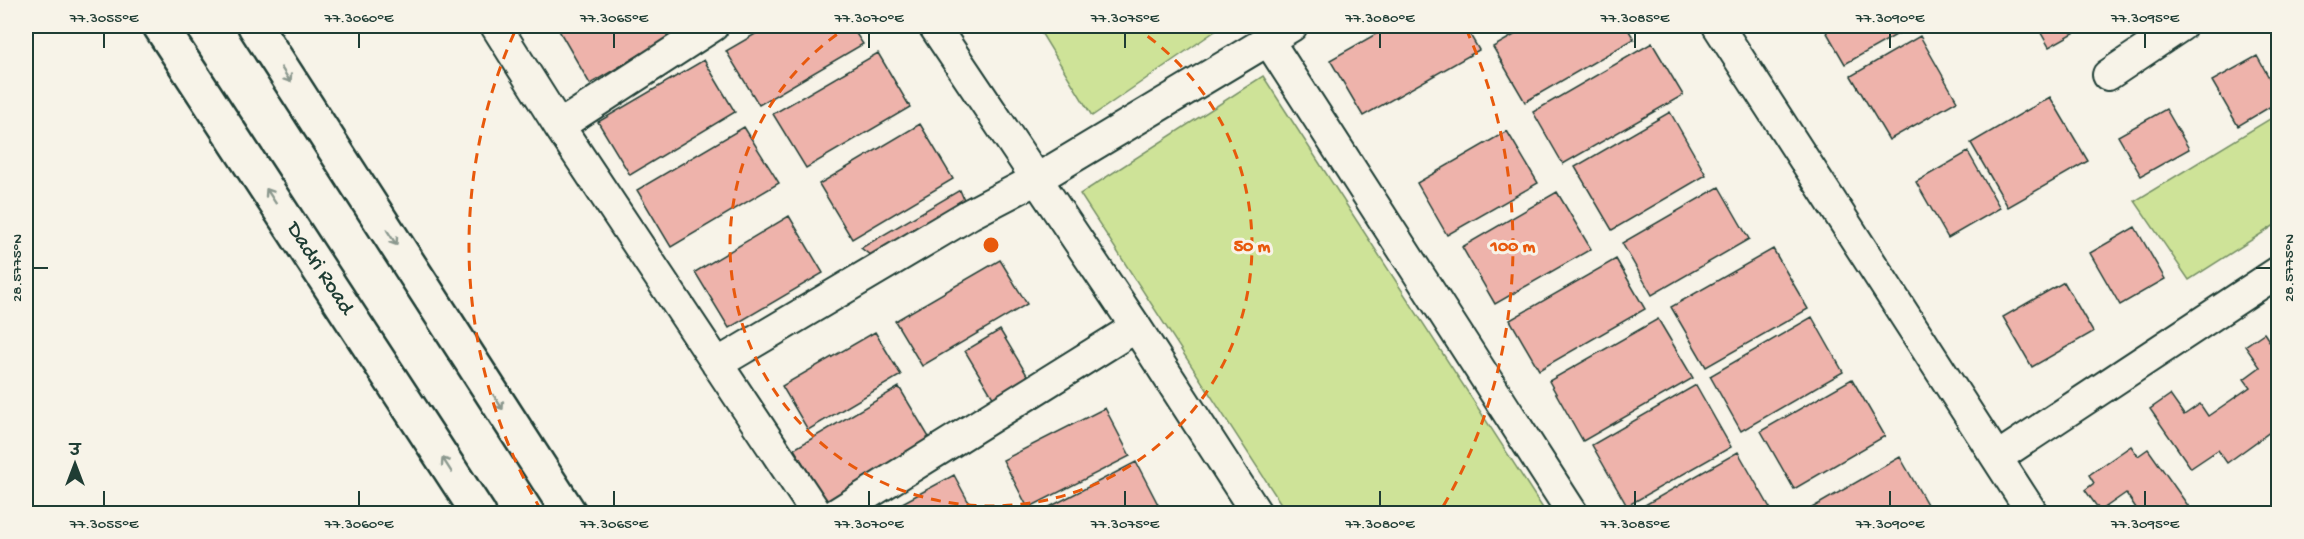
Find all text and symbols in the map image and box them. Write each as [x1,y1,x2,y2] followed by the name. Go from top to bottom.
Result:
[69,10,139,28] text: 77.3055°E
[324,10,394,28] text: 77.3060°E
[579,10,649,28] text: 77.3065°E
[833,10,904,28] text: 77.3070°E
[1090,10,1160,28] text: 77.3075°E
[1344,10,1415,28] text: 77.3080°E
[1600,10,1670,28] text: 77.3085°E
[1855,10,1925,28] text: 77.3090°E
[2110,10,2180,28] text: 77.3095°E
[280,66,293,83] one-way arrow
[265,188,277,205] one-way arrow
[278,216,360,322] street label: Dadri Road
[386,230,398,246] one-way arrow
[9,234,27,302] text: 28.5775°N
[2281,234,2299,302] text: 28.5775°N
[981,235,1001,255] centre of rings
[1234,237,1271,258] text: 50 m
[1490,237,1536,258] text: 100 m
[492,393,504,410] one-way arrow
[45,434,105,494] north arrow
[68,443,82,462] text: उ
[441,457,453,473] one-way arrow
[69,516,139,534] text: 77.3055°E
[324,516,394,534] text: 77.3060°E
[579,516,649,534] text: 77.3065°E
[833,516,904,534] text: 77.3070°E
[1090,516,1160,534] text: 77.3075°E
[1344,516,1415,534] text: 77.3080°E
[1600,516,1670,534] text: 77.3085°E
[1855,516,1925,534] text: 77.3090°E
[2110,516,2180,534] text: 77.3095°E

